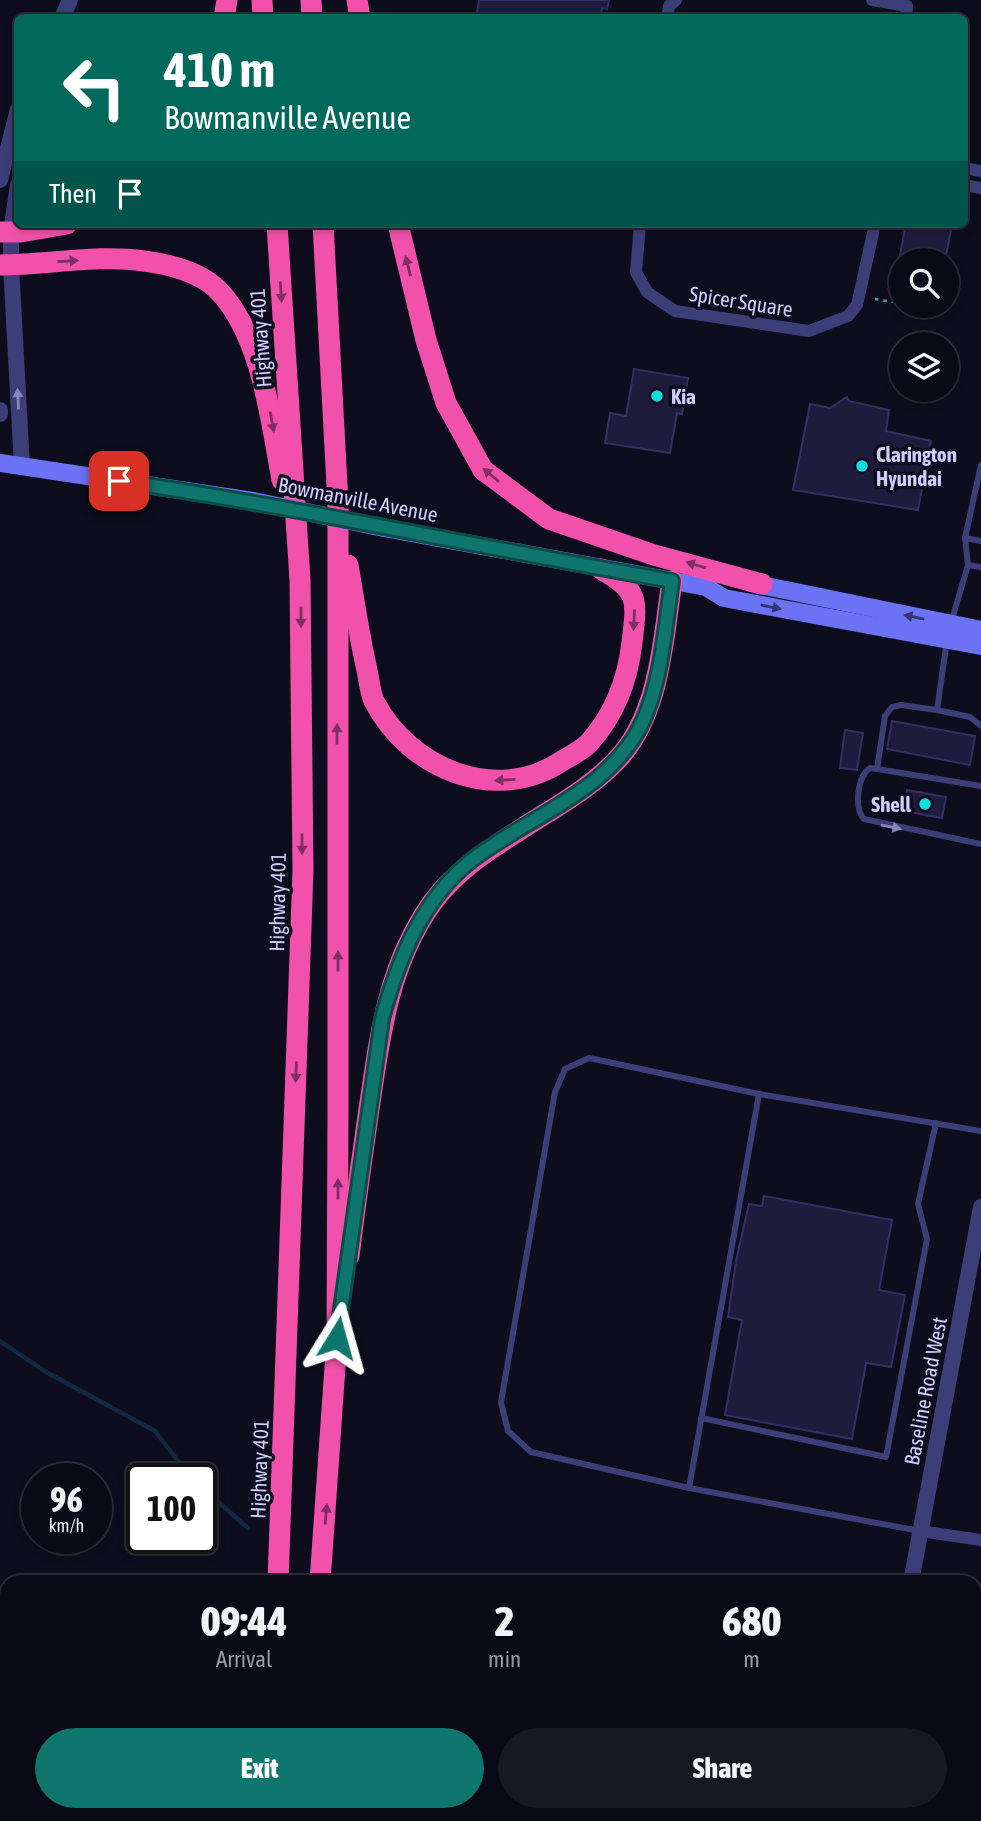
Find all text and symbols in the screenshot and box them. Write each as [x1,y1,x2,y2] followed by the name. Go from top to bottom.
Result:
[164,41,275,97] text: 410 m
[49,42,140,133] icon: left
[164,99,411,136] text: Bowmanville Avenue
[111,175,149,213] icon: arrive
[49,179,97,209] text: Then
[889,248,959,402] map controls
[889,248,959,318] button: search
[57,255,79,266] one-way arrow
[403,255,414,277] one-way arrow
[276,281,287,303] one-way arrow
[688,281,794,321] street label: Spicer Square
[245,288,275,388] street label: Highway 401
[889,332,959,402] button: layers
[671,384,696,408] place label: Kia
[12,388,23,410] one-way arrow
[649,388,665,404] marker: Kia
[266,411,277,433] one-way arrow
[876,442,957,490] place label: Clarington Hyundai
[89,451,149,511] pin
[854,458,870,474] marker: Clarington Hyundai
[100,462,138,500] icon: arrive
[482,467,500,483] one-way arrow
[276,472,440,526] street label: Bowmanville Avenue
[686,560,707,570] one-way arrow
[760,602,782,613] one-way arrow
[295,606,307,628] one-way arrow
[628,609,639,631] one-way arrow
[903,611,925,622] one-way arrow
[331,723,343,745] one-way arrow
[494,774,516,785] one-way arrow
[871,792,911,816] place label: Shell
[917,796,933,812] marker: Shell
[880,822,902,833] one-way arrow
[297,834,308,856] one-way arrow
[264,852,290,952] street label: Highway 401
[332,950,344,972] one-way arrow
[291,1061,302,1083] one-way arrow
[332,1178,344,1200] one-way arrow
[300,1301,374,1375] position arrow
[899,1315,951,1467] street label: Baseline Road West
[245,1419,273,1519] street label: Highway 401
[126,1463,217,1554] speed limit sign: 100
[50,1479,83,1519] text: 96
[321,1503,332,1525] one-way arrow
[49,1515,84,1536] text: km/h
[201,1597,287,1645] text: 09:44
[495,1597,514,1645] text: 2
[722,1597,781,1645] text: 680
[216,1646,272,1672] text: Arrival
[488,1646,521,1672] text: min
[743,1646,760,1672] text: m
[35,1728,484,1808] button: Exit
[498,1728,947,1808] button: Share

